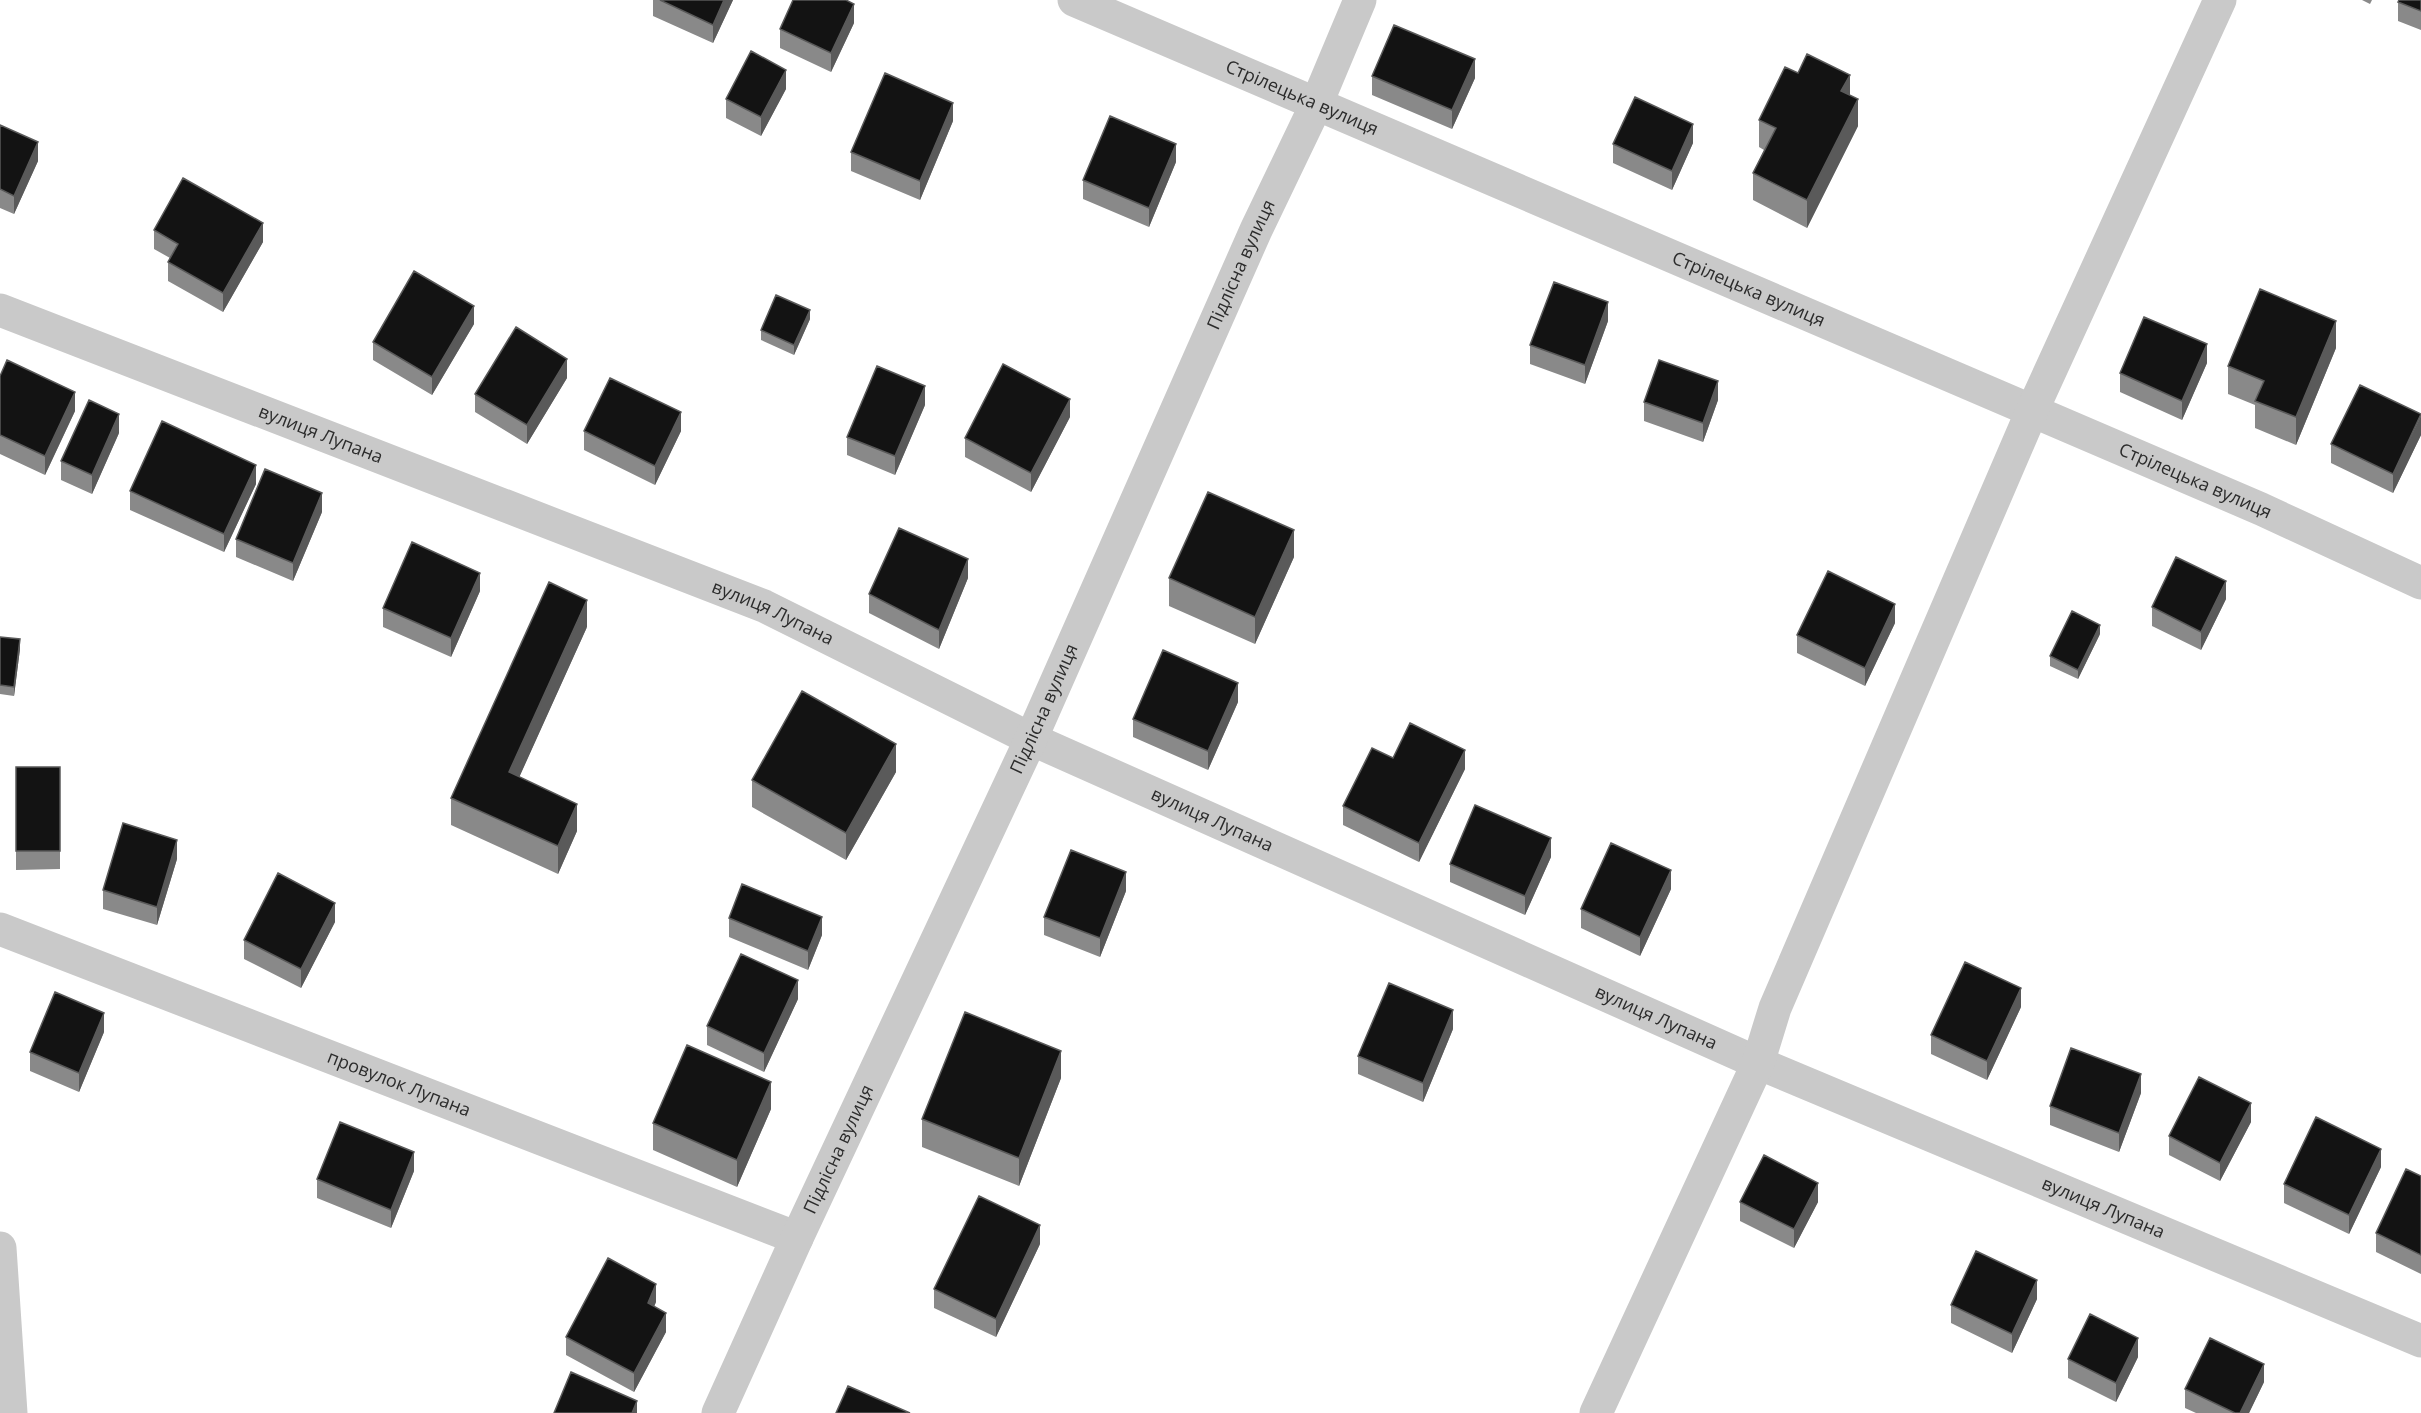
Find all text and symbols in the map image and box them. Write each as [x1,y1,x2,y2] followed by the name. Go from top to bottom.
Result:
[1222,53,1382,140] street label: Стрілецька вулиця
[1201,195,1280,333] street label: Підлісна вулиця
[1669,245,1829,332] street label: Стрілецька вулиця
[256,398,387,468] street label: вулиця Лупана
[2116,437,2276,523] street label: Стрілецька вулиця
[709,574,838,650] street label: вулиця Лупана
[1003,640,1083,777] street label: Підлісна вулиця
[1148,781,1277,857] street label: вулиця Лупана
[1592,979,1721,1054] street label: вулиця Лупана
[324,1044,475,1121] street label: провулок Лупана
[797,1080,878,1217] street label: Підлісна вулиця
[2038,1170,2169,1243] street label: вулиця Лупана

